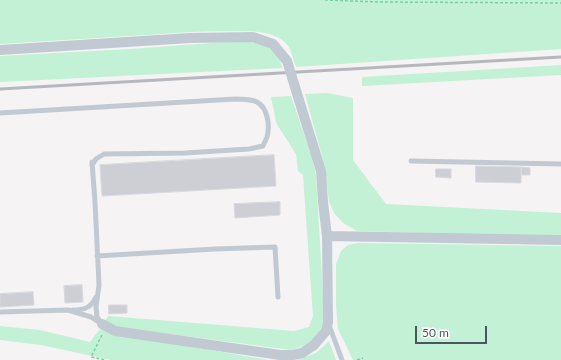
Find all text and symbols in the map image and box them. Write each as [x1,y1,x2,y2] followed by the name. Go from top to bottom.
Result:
[417,318,489,344] scale bar
[422,325,449,340] text: 50 m

